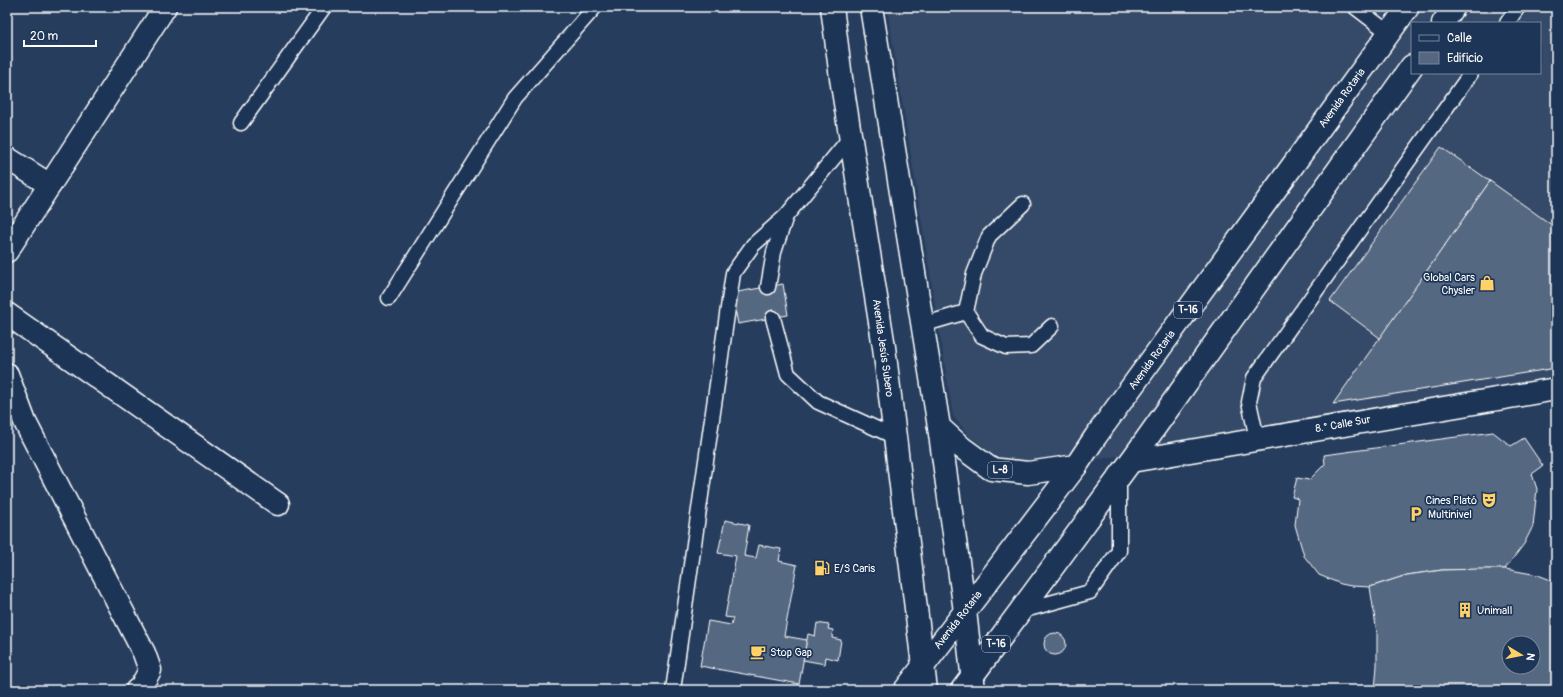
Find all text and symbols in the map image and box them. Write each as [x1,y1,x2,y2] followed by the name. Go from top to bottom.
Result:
[24,22,96,48] scale bar
[1411,22,1541,74] legend
[30,29,59,44] text: 20 m
[1447,31,1472,46] text: Calle
[1447,51,1483,66] text: Edificio
[1316,66,1368,130] street label: Avenida Rotaria
[1423,271,1475,297] place label: Global Cars Chysler
[1478,274,1496,292] shop icon: Global Cars Chysler
[870,298,896,398] street label: Avenida Jesús Subero
[1174,302,1202,318] road number: T-16
[1126,328,1178,392] street label: Avenida Rotaria
[1314,413,1372,435] street label: 8.° Calle Sur
[988,462,1012,478] road number: L-8
[1480,491,1498,509] theatre icon: Cines Plató
[1425,494,1477,507] place label: Cines Plató
[1407,505,1425,523] parking icon: Multinivel
[1428,508,1472,521] place label: Multinivel
[813,559,831,577] fuel station icon: E/S Caris
[834,562,875,575] place label: E/S Caris
[931,588,985,652] street label: Avenida Rotaria
[1456,601,1474,619] building icon: Unimall
[1477,604,1512,617] place label: Unimall
[1501,635,1541,675] north arrow
[982,636,1010,652] road number: T-16
[749,643,767,661] cafe icon: Stop Gap
[770,646,812,659] place label: Stop Gap
[1523,652,1537,662] text: N

